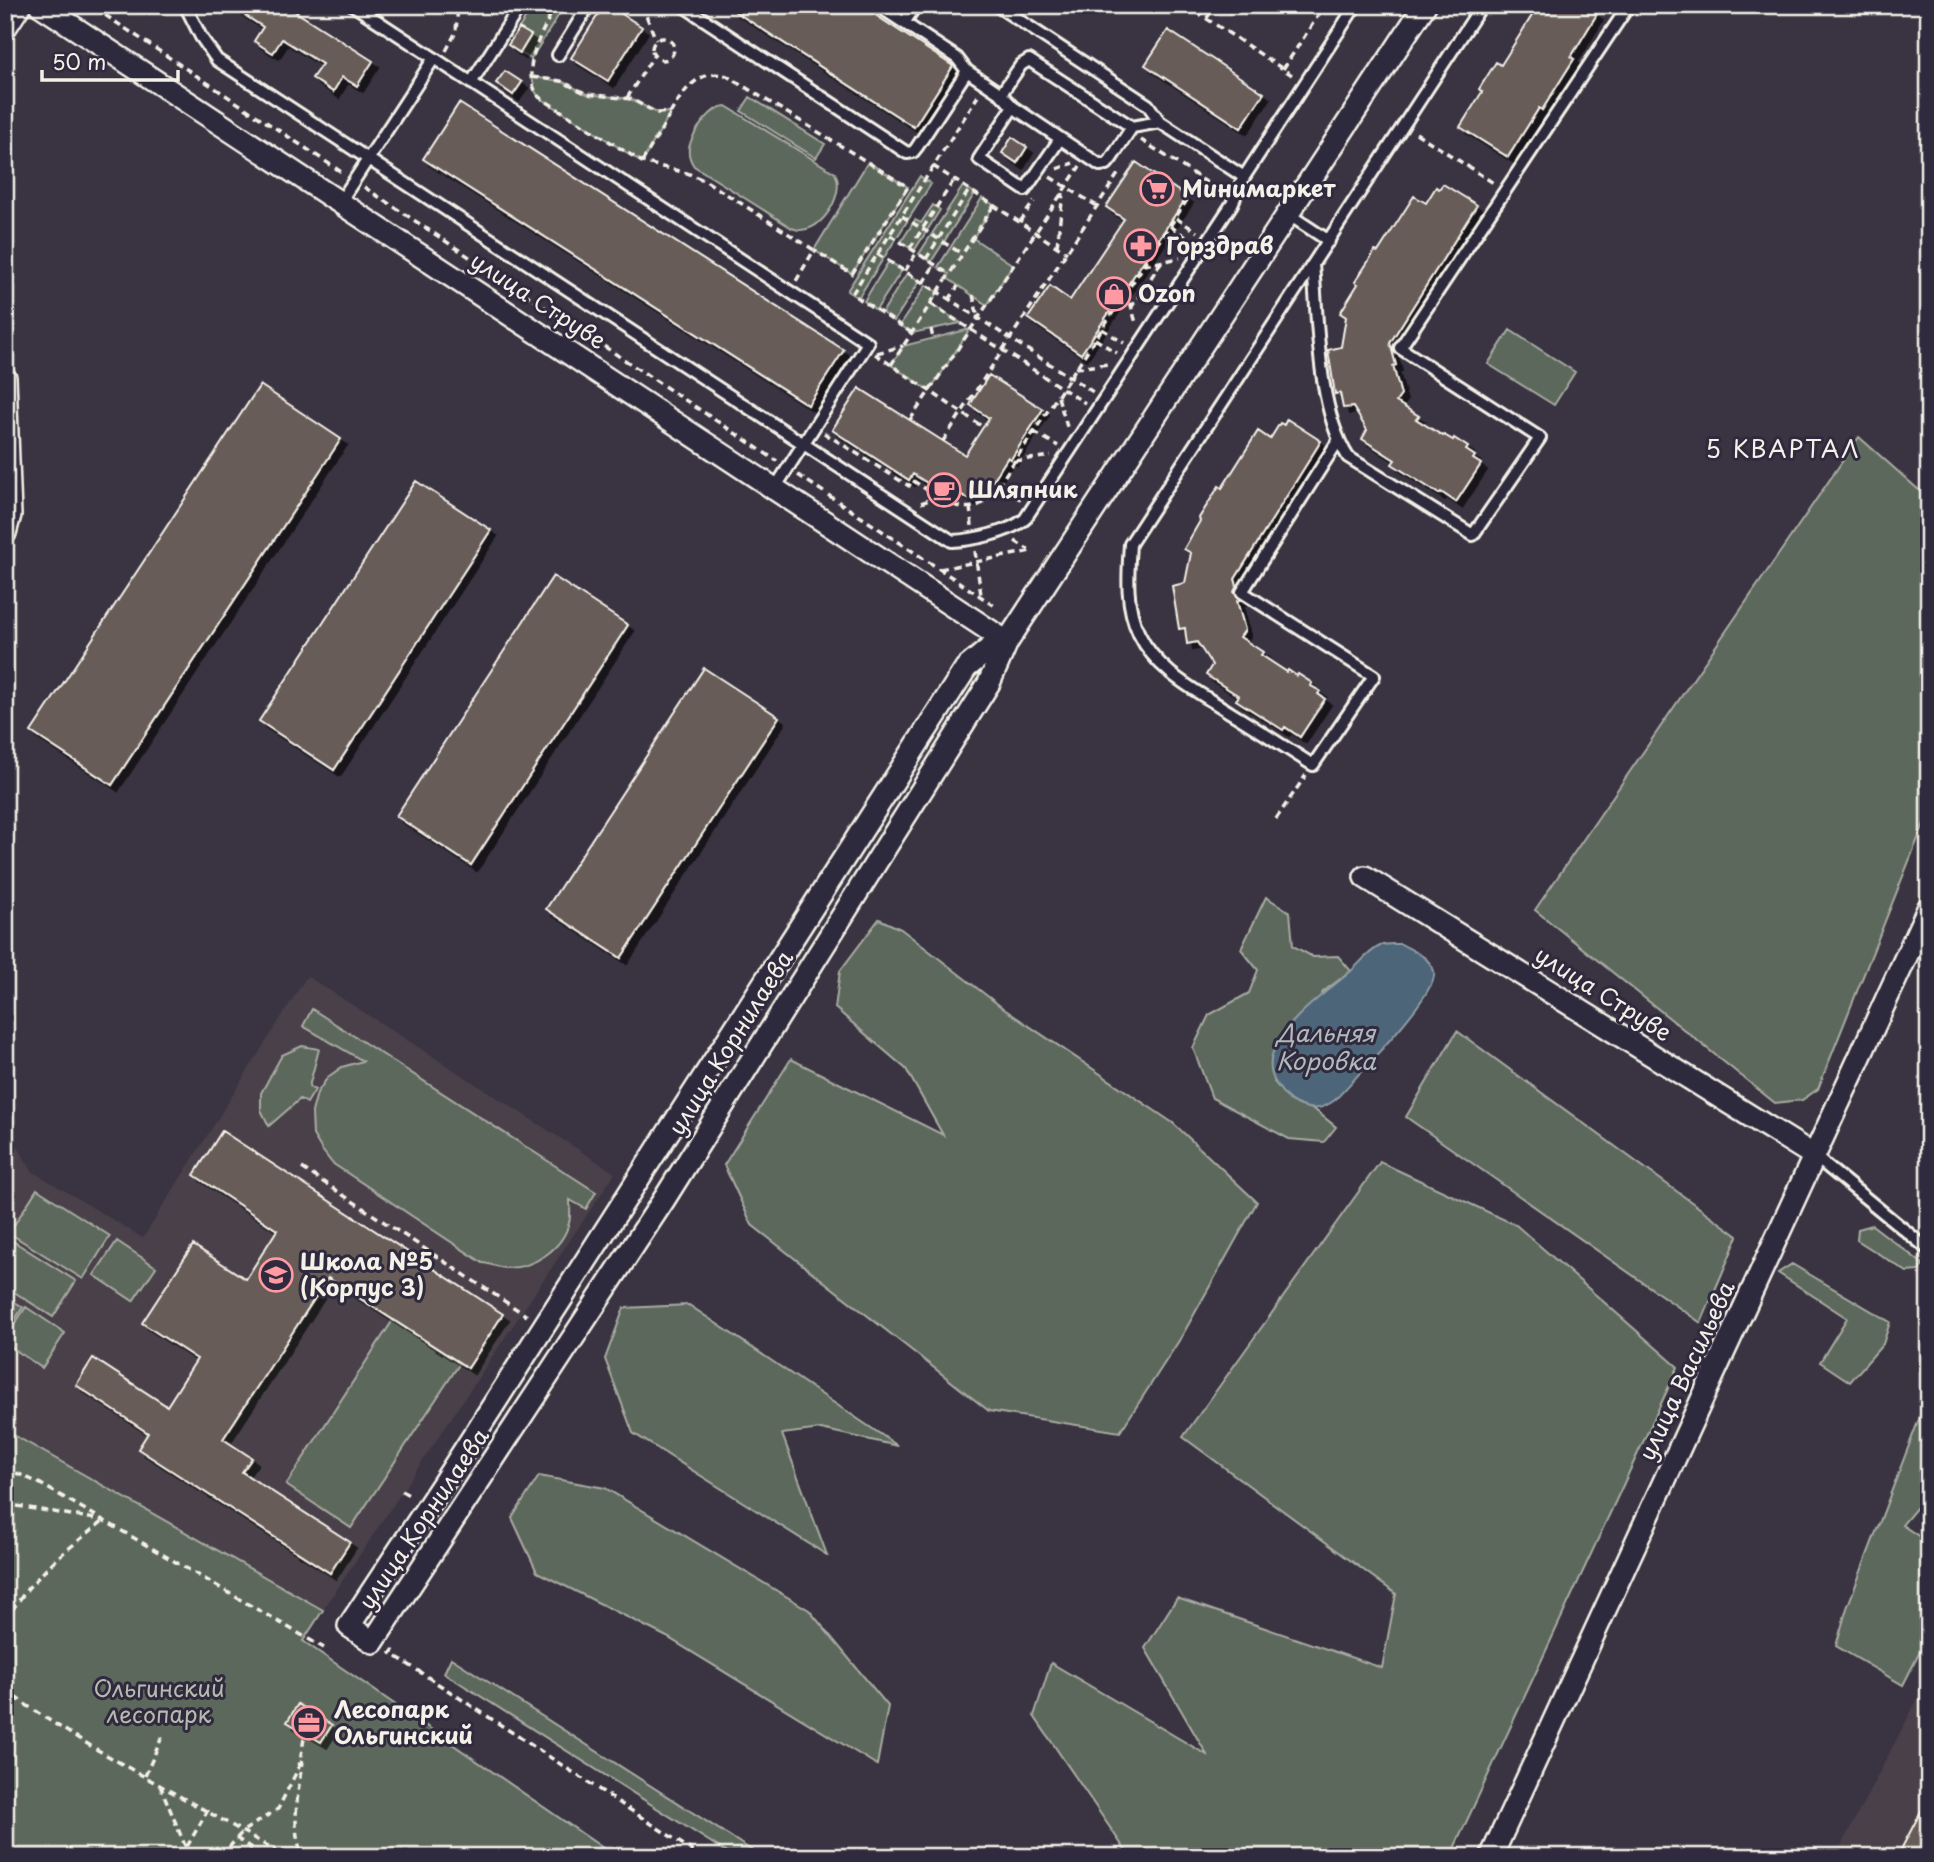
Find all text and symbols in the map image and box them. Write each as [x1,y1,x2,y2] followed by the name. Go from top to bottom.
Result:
[42,38,178,82] scale bar
[52,45,106,77] text: 50 m
[1138,170,1176,208] supermarket icon: Минимаркет
[1182,170,1336,205] place label: Минимаркет
[1122,227,1160,265] pharmacy icon: Горздрав
[1166,227,1274,262] place label: Горздрав
[464,243,614,357] street label: улица Струве
[1095,275,1133,313] shop icon: Ozon
[1138,275,1196,310] place label: Ozon
[1705,430,1861,466] district label: 5 КВАРТАЛ
[925,471,963,509] cafe icon: Шляпник
[968,471,1078,506] place label: Шляпник
[1528,937,1679,1049] street label: улица Струве
[659,942,801,1142] street label: улица Корнилаева
[1275,1014,1377,1078] water label: Дальняя Коровка
[300,1243,433,1304] place label: Школа №5 (Корпус 3)
[257,1256,295,1294] school or university icon: Школа №5 (Корпус 3)
[1629,1274,1743,1466] street label: улица Васильева
[349,1420,497,1616] street label: улица Корнилаева
[94,1670,224,1731] park label: Ольгинский лесопарк
[334,1691,473,1752] place label: Лесопарк Ольгинский
[290,1704,328,1742] office icon: Лесопарк Ольгинский

